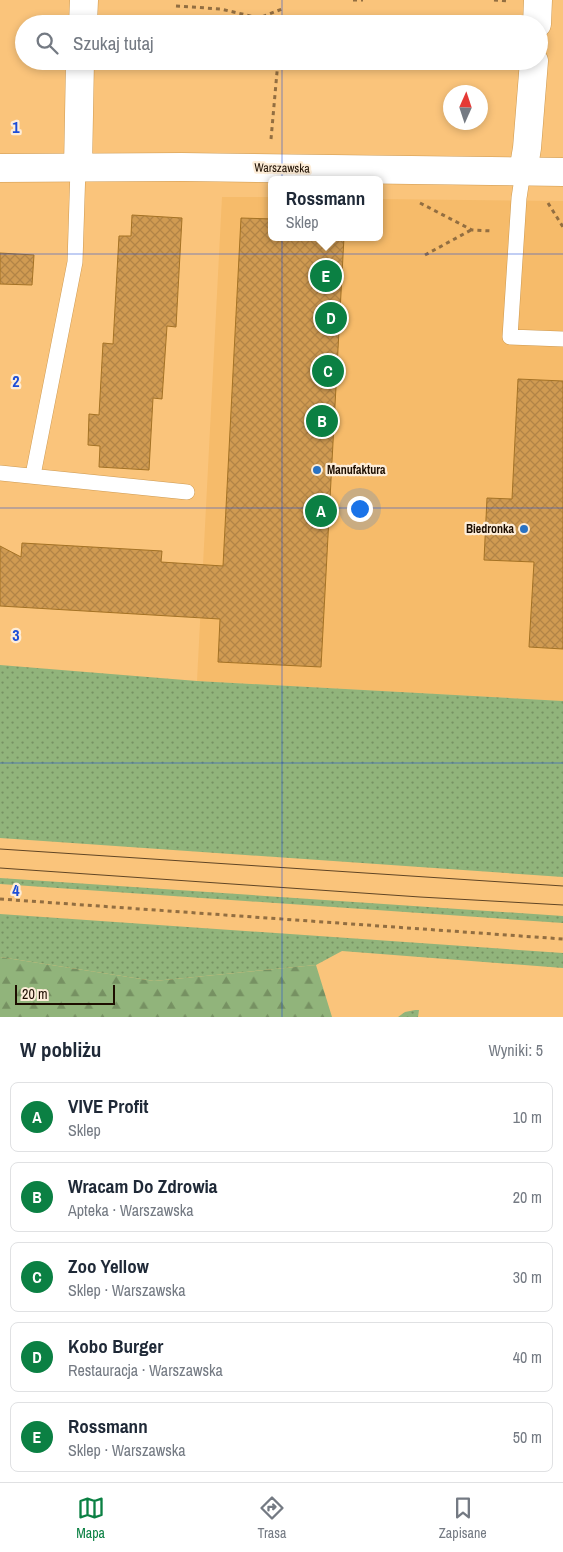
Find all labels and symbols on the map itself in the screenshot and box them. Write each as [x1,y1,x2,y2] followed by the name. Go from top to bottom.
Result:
[443,85,488,130] north arrow
[12,116,20,138] text: 1
[254,160,310,176] street label: Warszawska
[310,257,342,295] pin: E
[315,299,347,337] pin: D
[312,352,344,390] pin: C
[12,370,20,392] text: 2
[306,402,338,440] pin: B
[327,462,386,478] place label: Manufaktura
[311,464,323,476] marker: Manufaktura
[305,492,337,530] pin: A
[347,496,373,522] your location
[466,521,515,537] place label: Biedronka
[518,523,530,535] marker: Biedronka
[12,624,20,646] text: 3
[12,879,20,901] text: 4
[15,982,115,1005] scale bar

